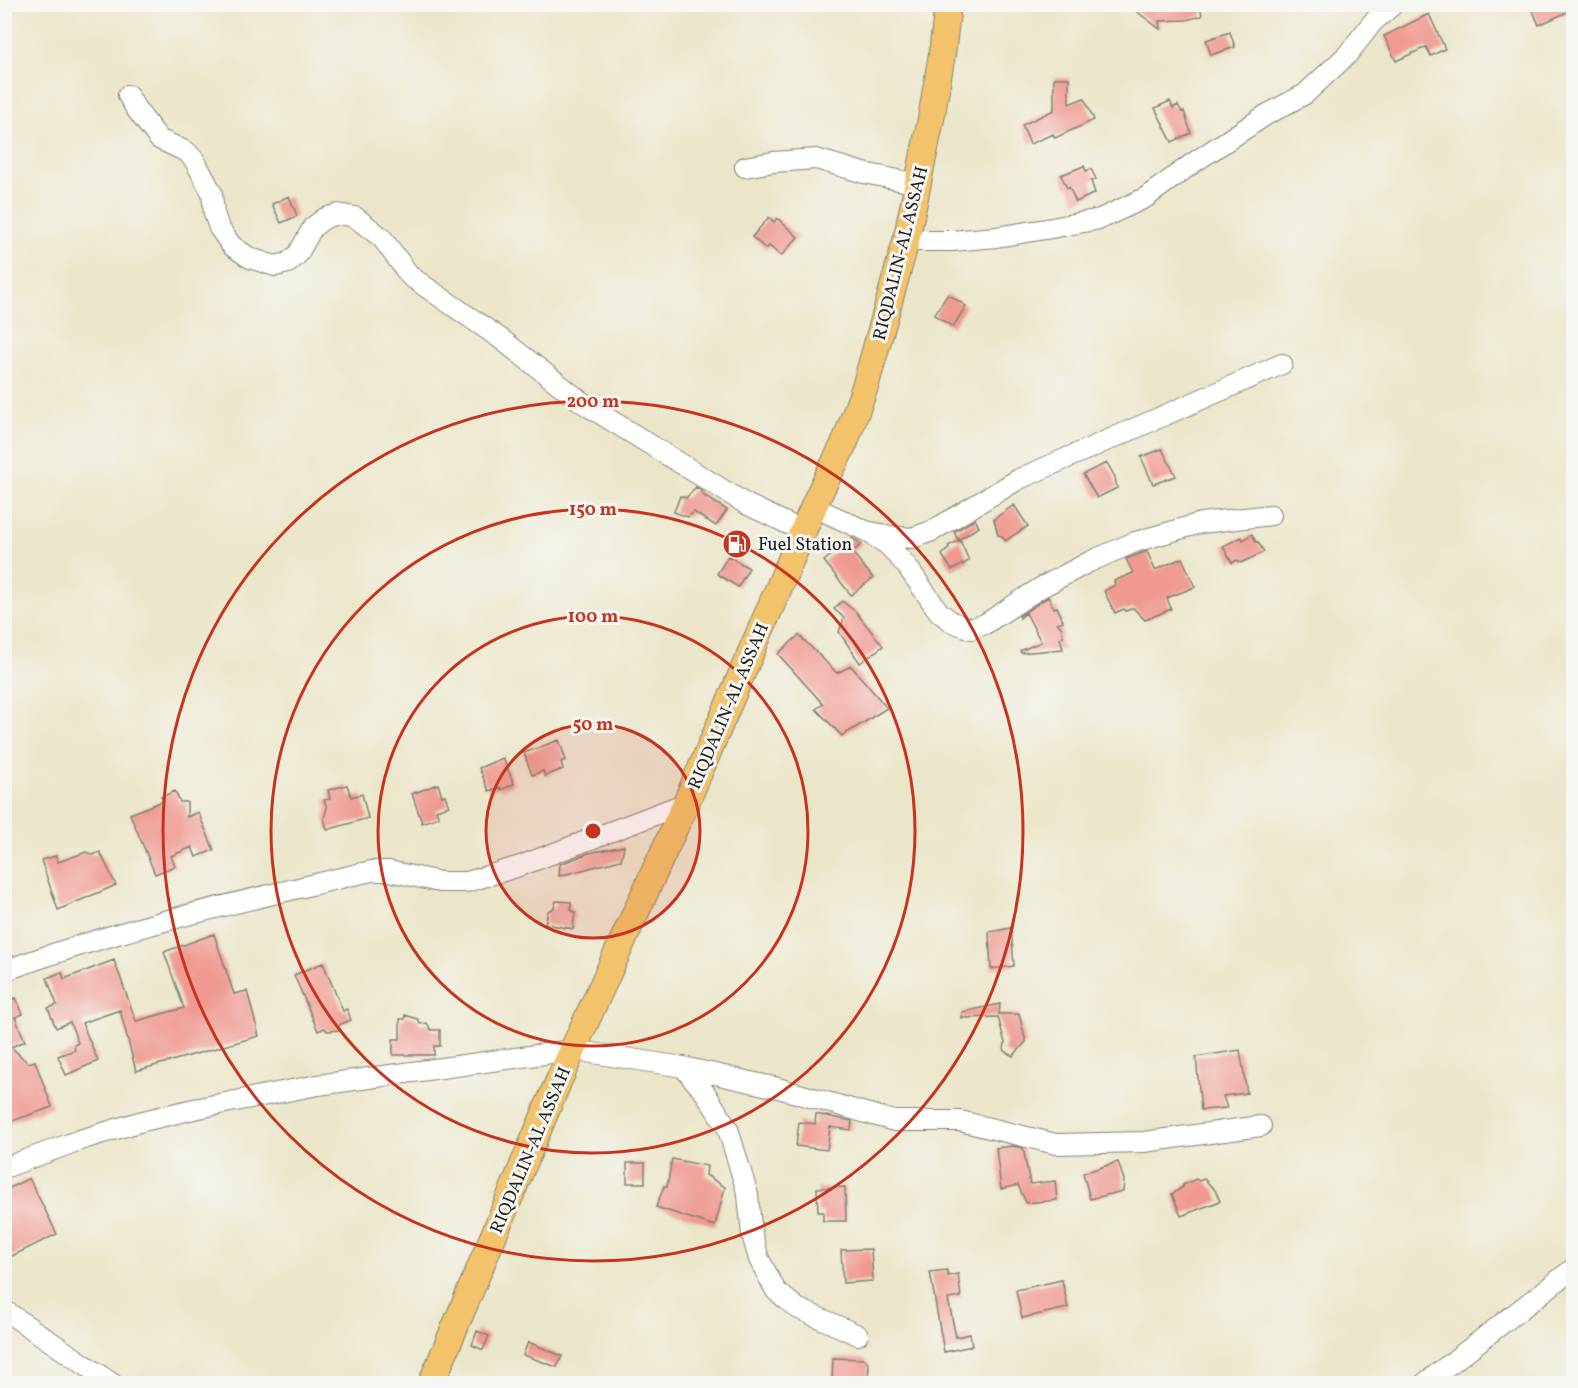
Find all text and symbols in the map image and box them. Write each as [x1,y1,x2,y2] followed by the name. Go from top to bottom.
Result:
[868,164,935,343] street label: RIQDALIN-AL ASSAH
[567,390,619,415] text: 200 m
[569,498,617,523] text: 150 m
[721,528,753,560] fuel station icon: Fuel Station
[758,533,852,558] place label: Fuel Station
[568,605,618,630] text: 100 m
[683,619,776,794] street label: RIQDALIN-AL ASSAH
[573,713,613,738] text: 50 m
[583,821,603,841] centre of rings
[485,1063,578,1238] street label: RIQDALIN-AL ASSAH

